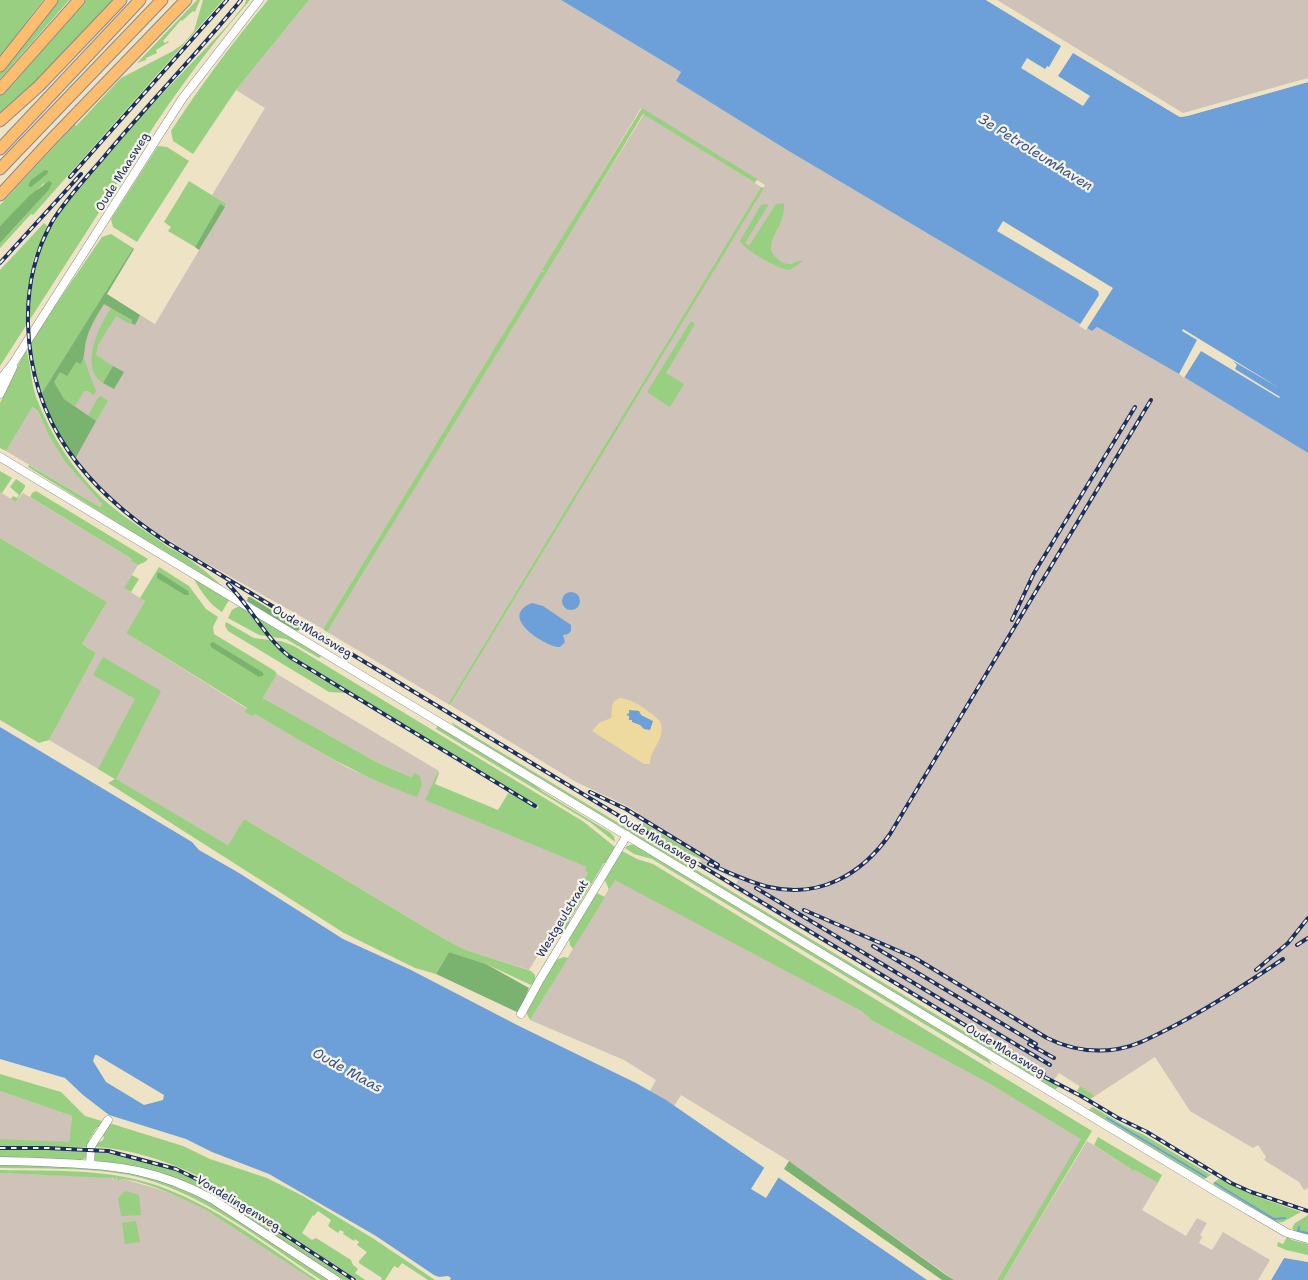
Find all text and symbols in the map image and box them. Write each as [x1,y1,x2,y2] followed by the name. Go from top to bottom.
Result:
[974,111,1096,195] water label: 3e Petroleumhaven
[93,130,153,214] street label: Oude Maasweg
[270,603,354,661] street label: Oude Maasweg
[616,812,700,870] street label: Oude Maasweg
[534,877,592,961] street label: Westgeulstraat
[963,1022,1047,1080] street label: Oude Maasweg
[309,1045,385,1097] water label: Oude Maas
[193,1173,283,1235] street label: Vondelingenweg

